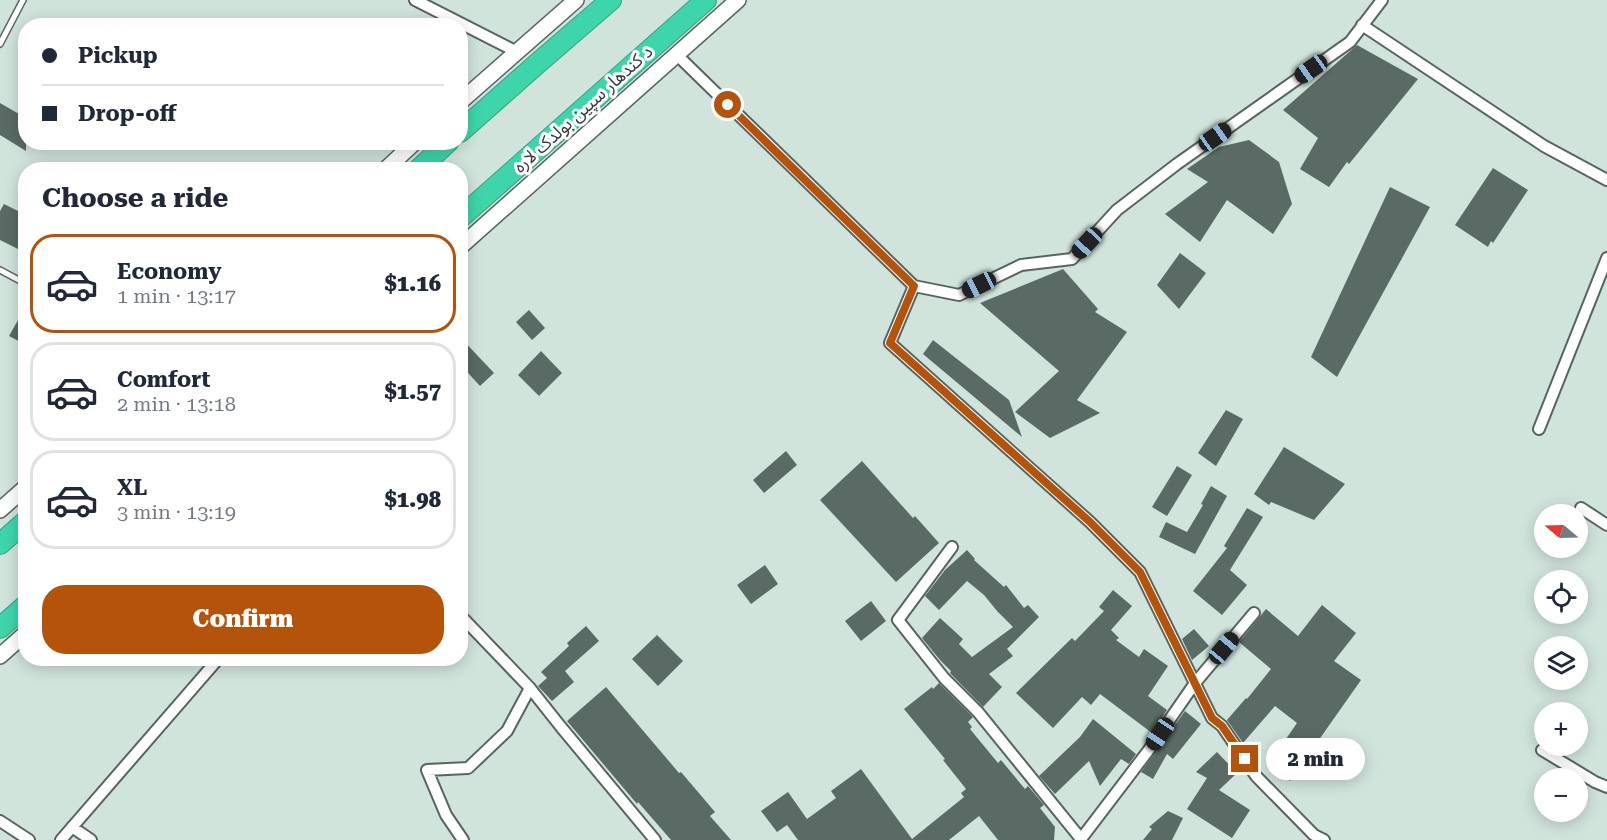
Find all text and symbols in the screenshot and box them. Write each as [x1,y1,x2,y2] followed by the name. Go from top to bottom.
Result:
[509,41,657,177] street label: د کندهار سپین بولدک لاره
[78,43,158,68] text: Pickup
[1291,51,1331,87] car
[714,91,741,118] route start
[78,101,176,126] text: Drop-off
[1195,119,1235,155] car
[42,182,228,214] text: Choose a ride
[1068,224,1106,262] car
[45,257,99,311] icon: car
[117,259,221,284] text: Economy
[959,269,999,301] car
[384,271,441,296] text: $1.16
[117,284,236,308] text: 1 min · 13:17
[45,365,99,419] icon: car
[117,367,210,392] text: Comfort
[384,379,441,404] text: $1.57
[117,392,236,416] text: 2 min · 13:18
[45,473,99,527] icon: car
[117,475,147,500] text: XL
[384,487,441,512] text: $1.98
[117,500,236,524] text: 3 min · 13:19
[1534,504,1588,558] north arrow
[1534,504,1588,822] map controls
[1534,570,1588,624] button: locate
[42,585,444,654] button: Confirm
[1206,628,1242,668] car
[1534,636,1588,690] button: layers
[1534,702,1588,756] button: +
[1142,714,1178,754] car
[1266,738,1365,780] callout: 2 min
[1231,745,1258,772] route end
[1287,747,1344,771] text: 2 min
[1534,768,1588,822] button: −

